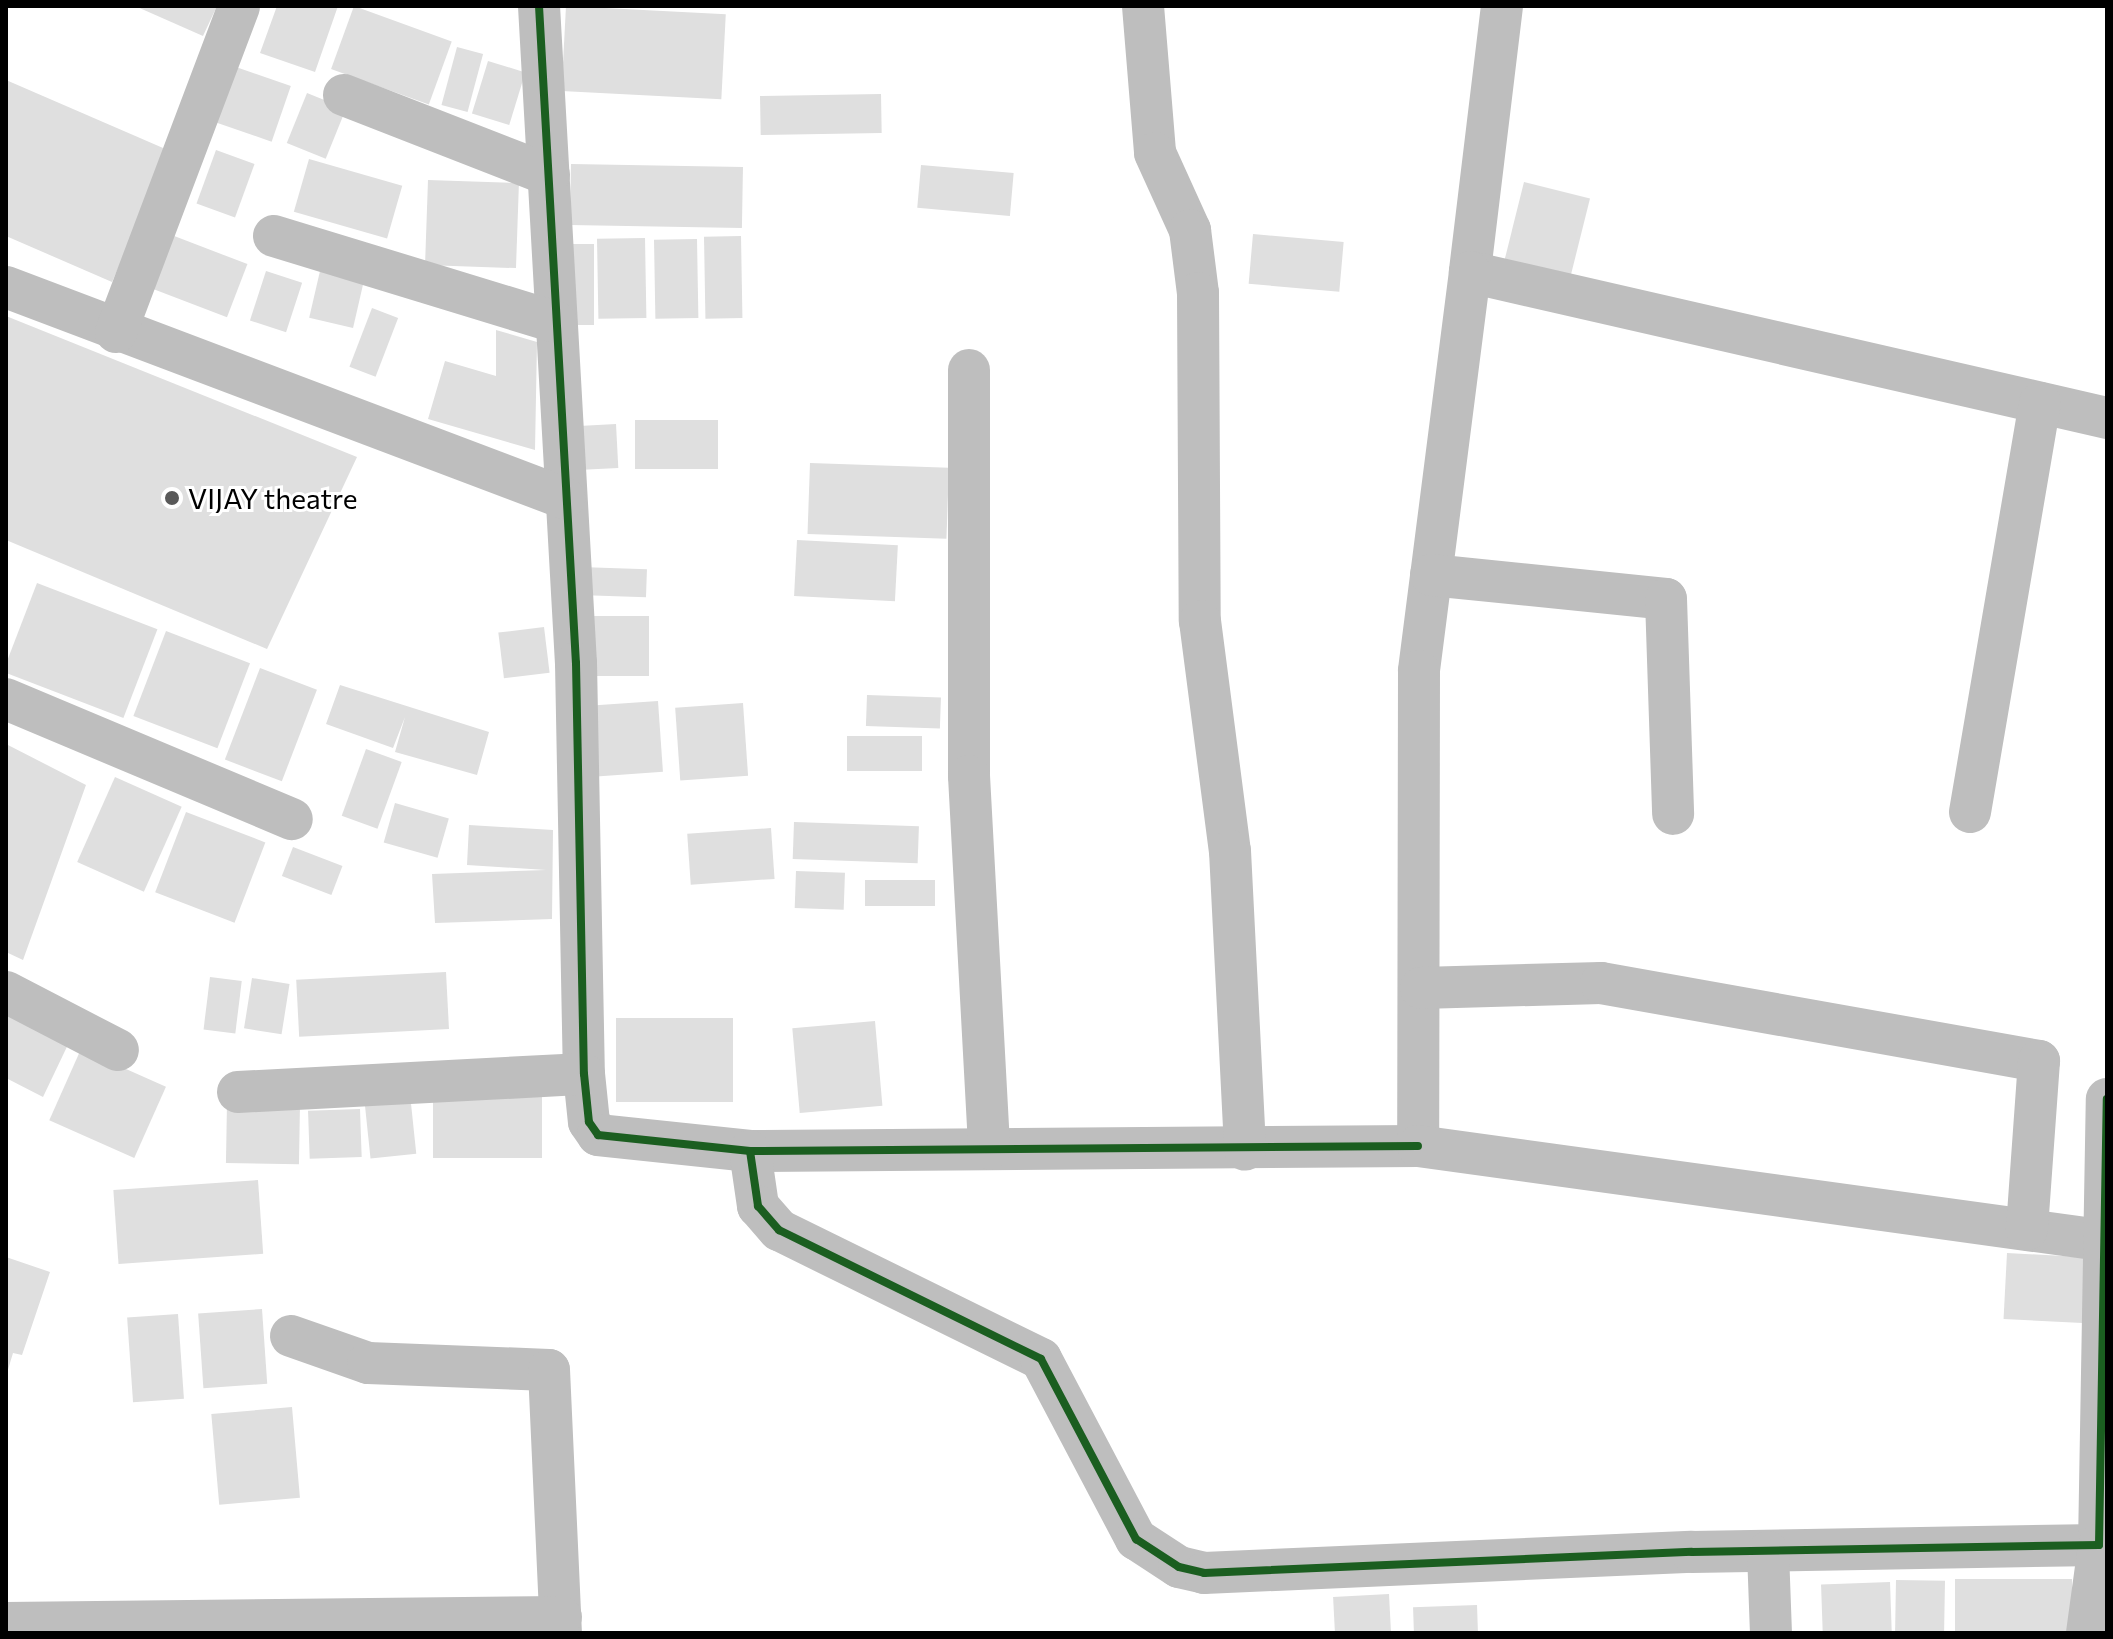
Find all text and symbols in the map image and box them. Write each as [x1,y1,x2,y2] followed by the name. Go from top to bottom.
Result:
[188,481,358,515] place label: VIJAY theatre
[163,489,181,507] marker: VIJAY theatre

